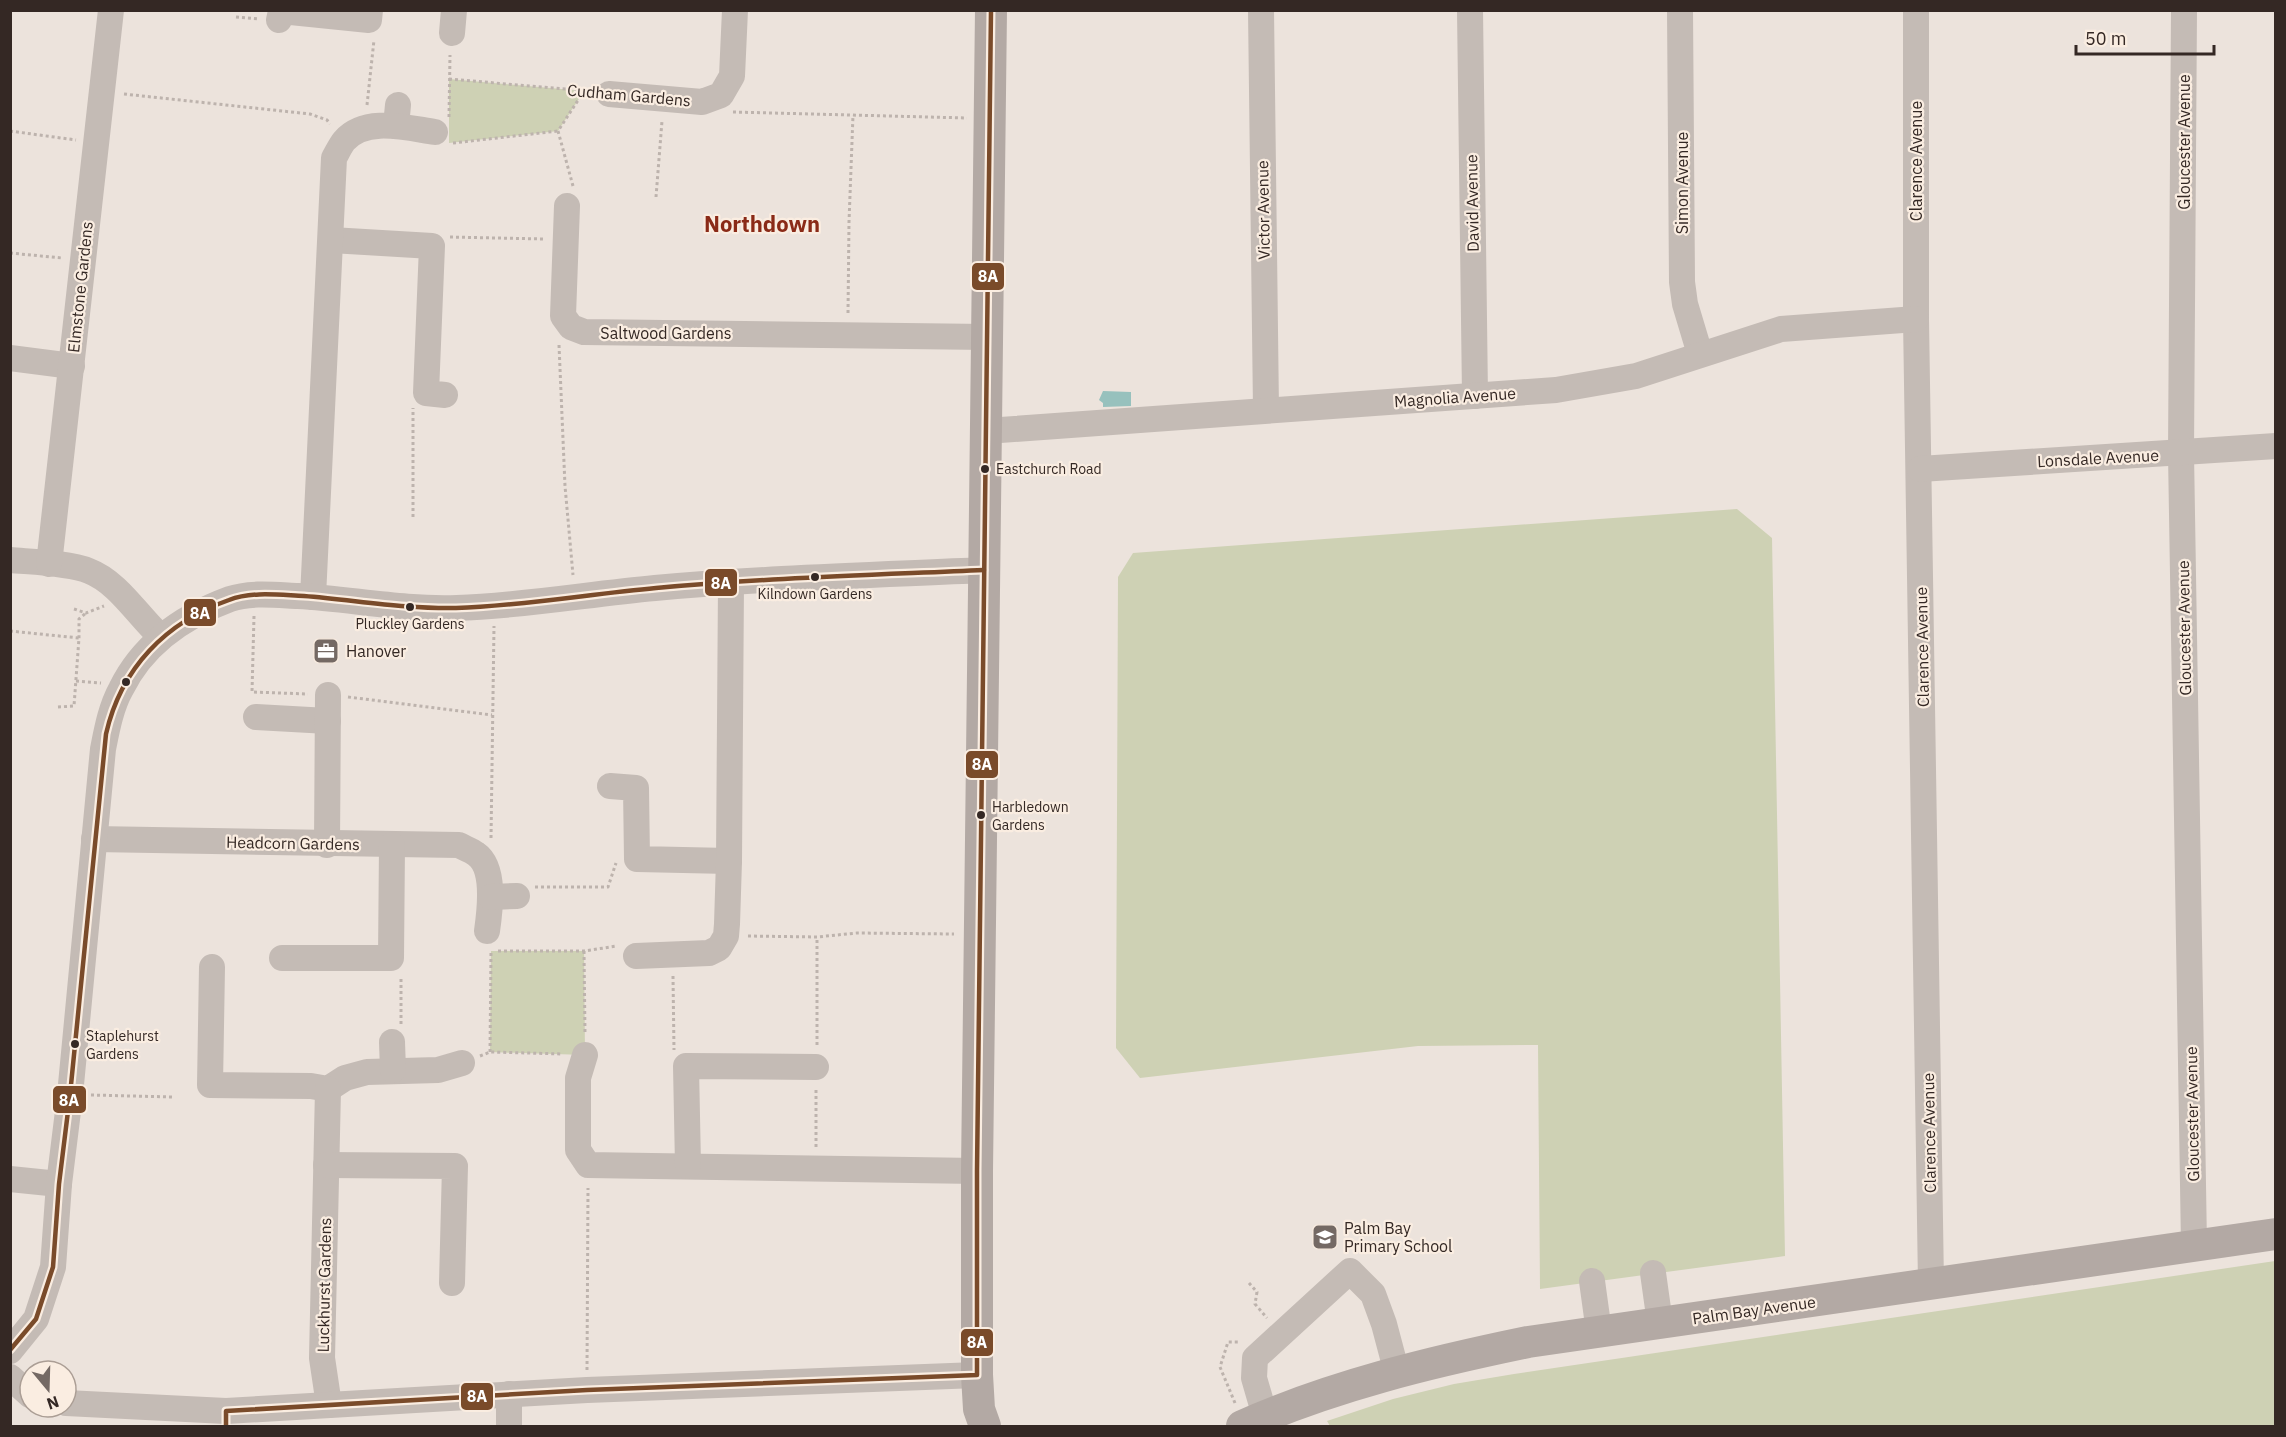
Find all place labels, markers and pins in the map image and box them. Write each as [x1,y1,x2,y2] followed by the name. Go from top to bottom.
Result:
[996,460,1102,478] place label: Eastchurch Road
[979,463,991,475] marker: Eastchurch Road
[809,571,821,583] marker: Kilndown Gardens
[758,585,873,603] place label: Kilndown Gardens
[404,601,416,613] marker: Pluckley Gardens
[355,615,465,633] place label: Pluckley Gardens
[311,636,341,666] office icon: Hanover
[346,641,406,661] place label: Hanover
[120,676,132,688] unlabelled marker
[992,798,1069,834] place label: Harbledown Gardens
[975,809,987,821] marker: Harbledown Gardens
[86,1027,159,1063] place label: Staplehurst Gardens
[69,1038,81,1050] marker: Staplehurst Gardens
[1344,1218,1452,1256] place label: Palm Bay Primary School
[1310,1222,1340,1252] school or university icon: Palm Bay Primary School

